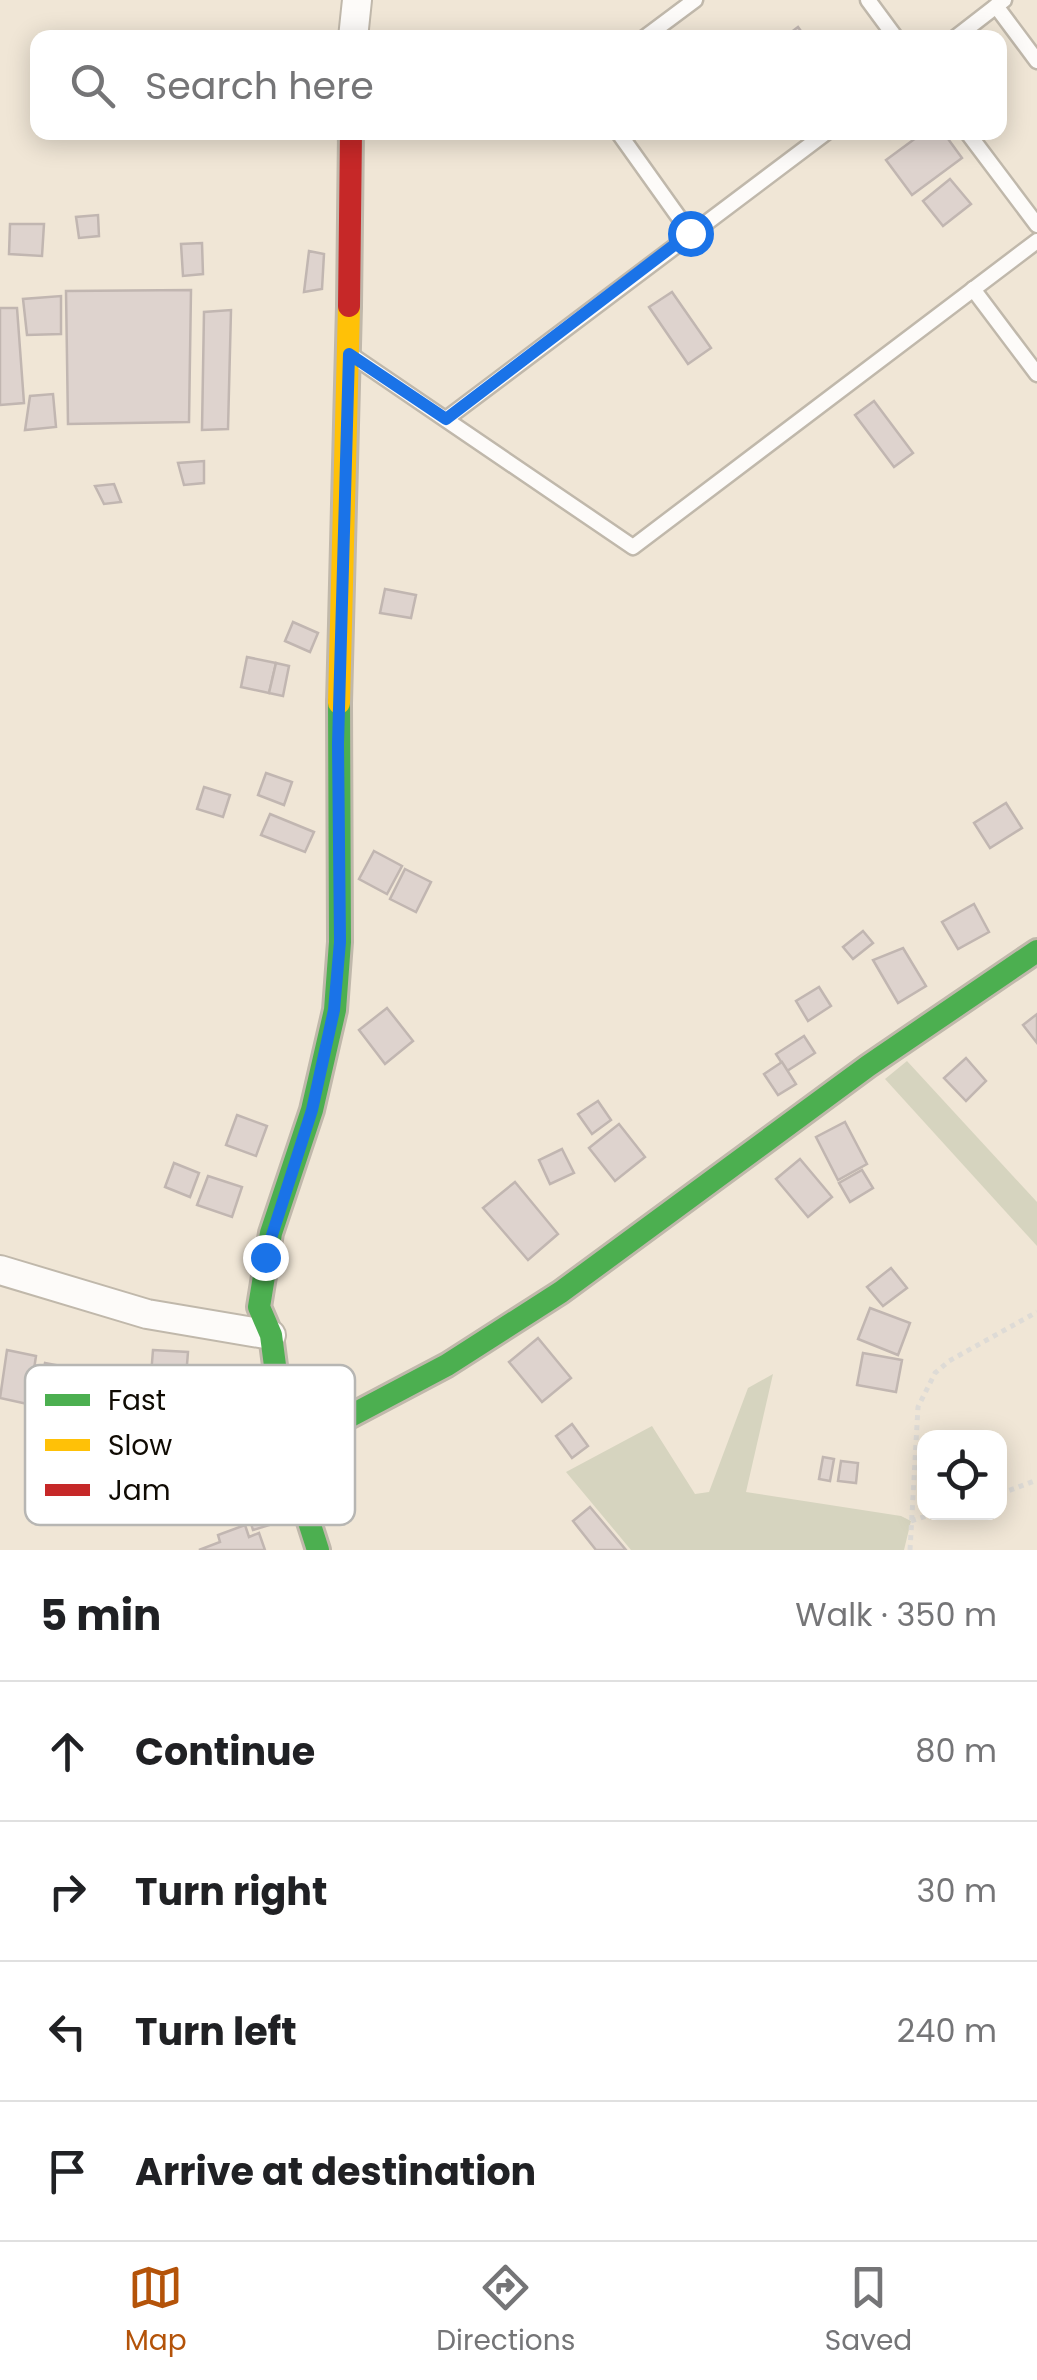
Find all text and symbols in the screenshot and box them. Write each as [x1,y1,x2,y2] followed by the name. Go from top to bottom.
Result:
[30,30,1007,140] search box
[65,58,120,113] icon: search
[145,59,374,112] text: Search here
[668,211,714,257] route start
[243,1235,289,1281] route end
[25,1365,355,1525] legend
[108,1381,166,1420] text: Fast
[108,1426,172,1465] text: Slow
[917,1430,1007,1520] map controls
[917,1430,1007,1520] button: locate
[108,1471,171,1510] text: Jam
[40,1586,161,1645] text: 5 min
[795,1592,997,1637] text: Walk · 350 m
[40,1724,95,1779] icon: ahead
[135,1725,315,1778] text: Continue
[915,1728,997,1773] text: 80 m
[40,1864,95,1919] icon: right
[135,1865,327,1918] text: Turn right
[917,1868,997,1913] text: 30 m
[40,2004,95,2059] icon: left
[135,2005,297,2058] text: Turn left
[897,2008,997,2053] text: 240 m
[40,2144,95,2199] icon: arrive
[135,2145,536,2198] text: Arrive at destination
[125,2260,187,2362] tab: Map
[436,2260,575,2362] tab: Directions
[825,2260,912,2362] tab: Saved

